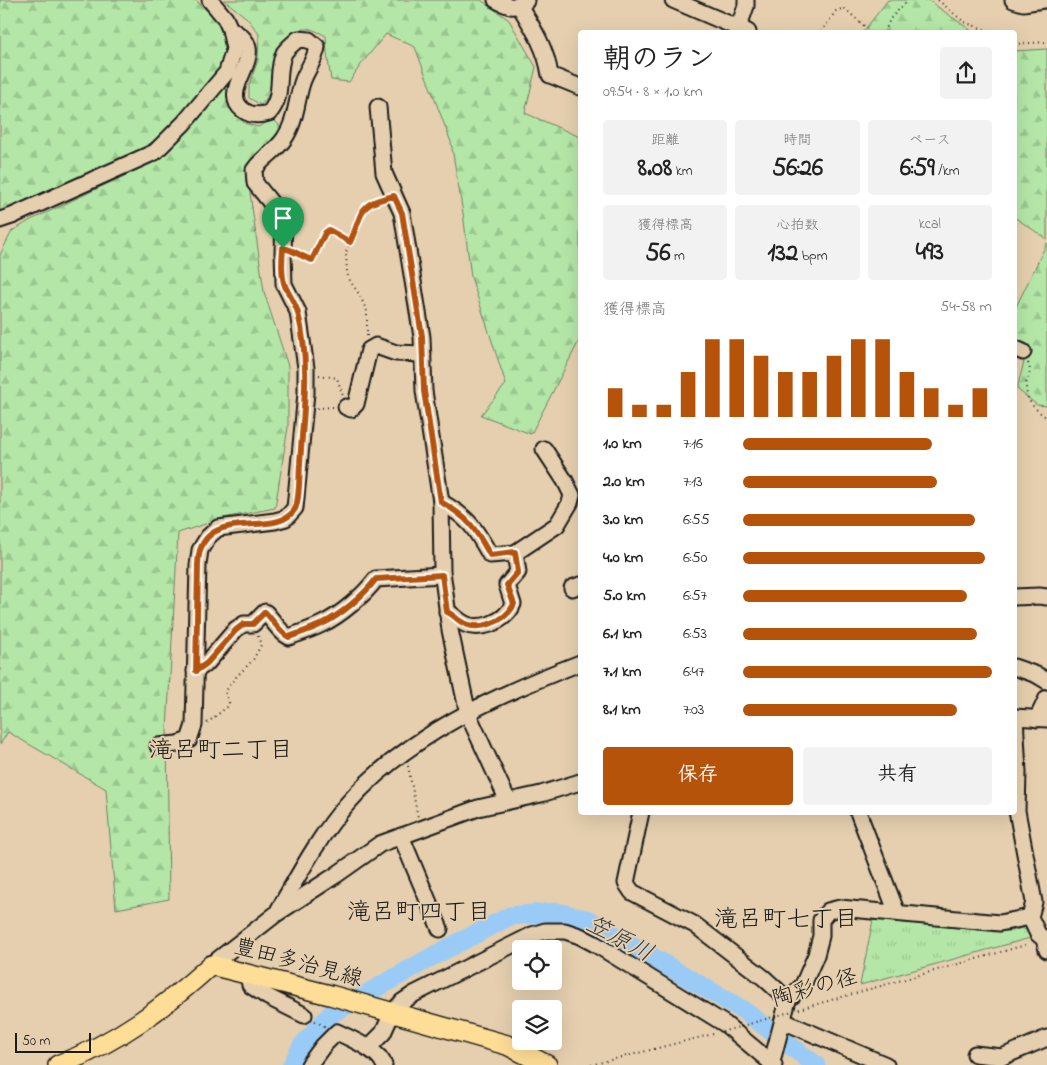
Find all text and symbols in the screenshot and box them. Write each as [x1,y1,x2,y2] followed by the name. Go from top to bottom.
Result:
[603,40,715,81] text: 朝のラン
[940,47,992,99] button: share
[603,80,703,104] text: 09:54 · 8 × 1.0 km
[651,130,679,151] text: 距離
[783,130,811,151] text: 時間
[909,130,950,151] text: ペース
[638,151,672,187] text: 8.08
[772,151,823,187] text: 56:26
[900,151,935,187] text: 6:59
[672,161,693,182] text: km
[935,161,960,182] text: /km
[262,197,304,248] pin
[269,204,297,232] icon: arrive
[919,214,941,235] text: kcal
[637,215,693,236] text: 獲得標高
[776,215,818,236] text: 心拍数
[916,235,944,271] text: 493
[645,236,671,272] text: 56
[767,236,798,272] text: 132
[671,246,685,267] text: m
[798,246,828,267] text: bpm
[940,295,992,319] text: 54–58 m
[603,298,667,322] text: 獲得標高
[603,432,642,456] text: 1.0 km
[683,432,703,456] text: 7:16
[603,470,645,494] text: 2.0 km
[683,470,703,494] text: 7:13
[603,508,643,532] text: 3.0 km
[683,508,710,532] text: 6:55
[603,546,643,570] text: 4.0 km
[683,546,707,570] text: 6:50
[603,584,646,608] text: 5.0 km
[683,584,707,608] text: 6:57
[603,622,642,646] text: 6.1 km
[683,622,707,646] text: 6:53
[603,660,641,684] text: 7.1 km
[683,660,705,684] text: 6:47
[603,698,641,722] text: 8.1 km
[683,698,704,722] text: 7:03
[149,734,293,769] district label: 滝呂町二丁目
[603,747,793,805] button: 保存
[803,747,992,805] button: 共有
[347,896,491,931] district label: 滝呂町四丁目
[714,903,858,938] district label: 滝呂町七丁目
[579,908,659,972] water label: 笠原川
[230,931,366,997] street label: 豊田多治見線
[512,940,562,1050] map controls
[512,940,562,990] button: locate
[768,961,862,1017] street label: 陶彩の径
[512,1000,562,1050] button: layers
[15,1030,91,1053] scale bar
[22,1031,50,1052] text: 50 m

